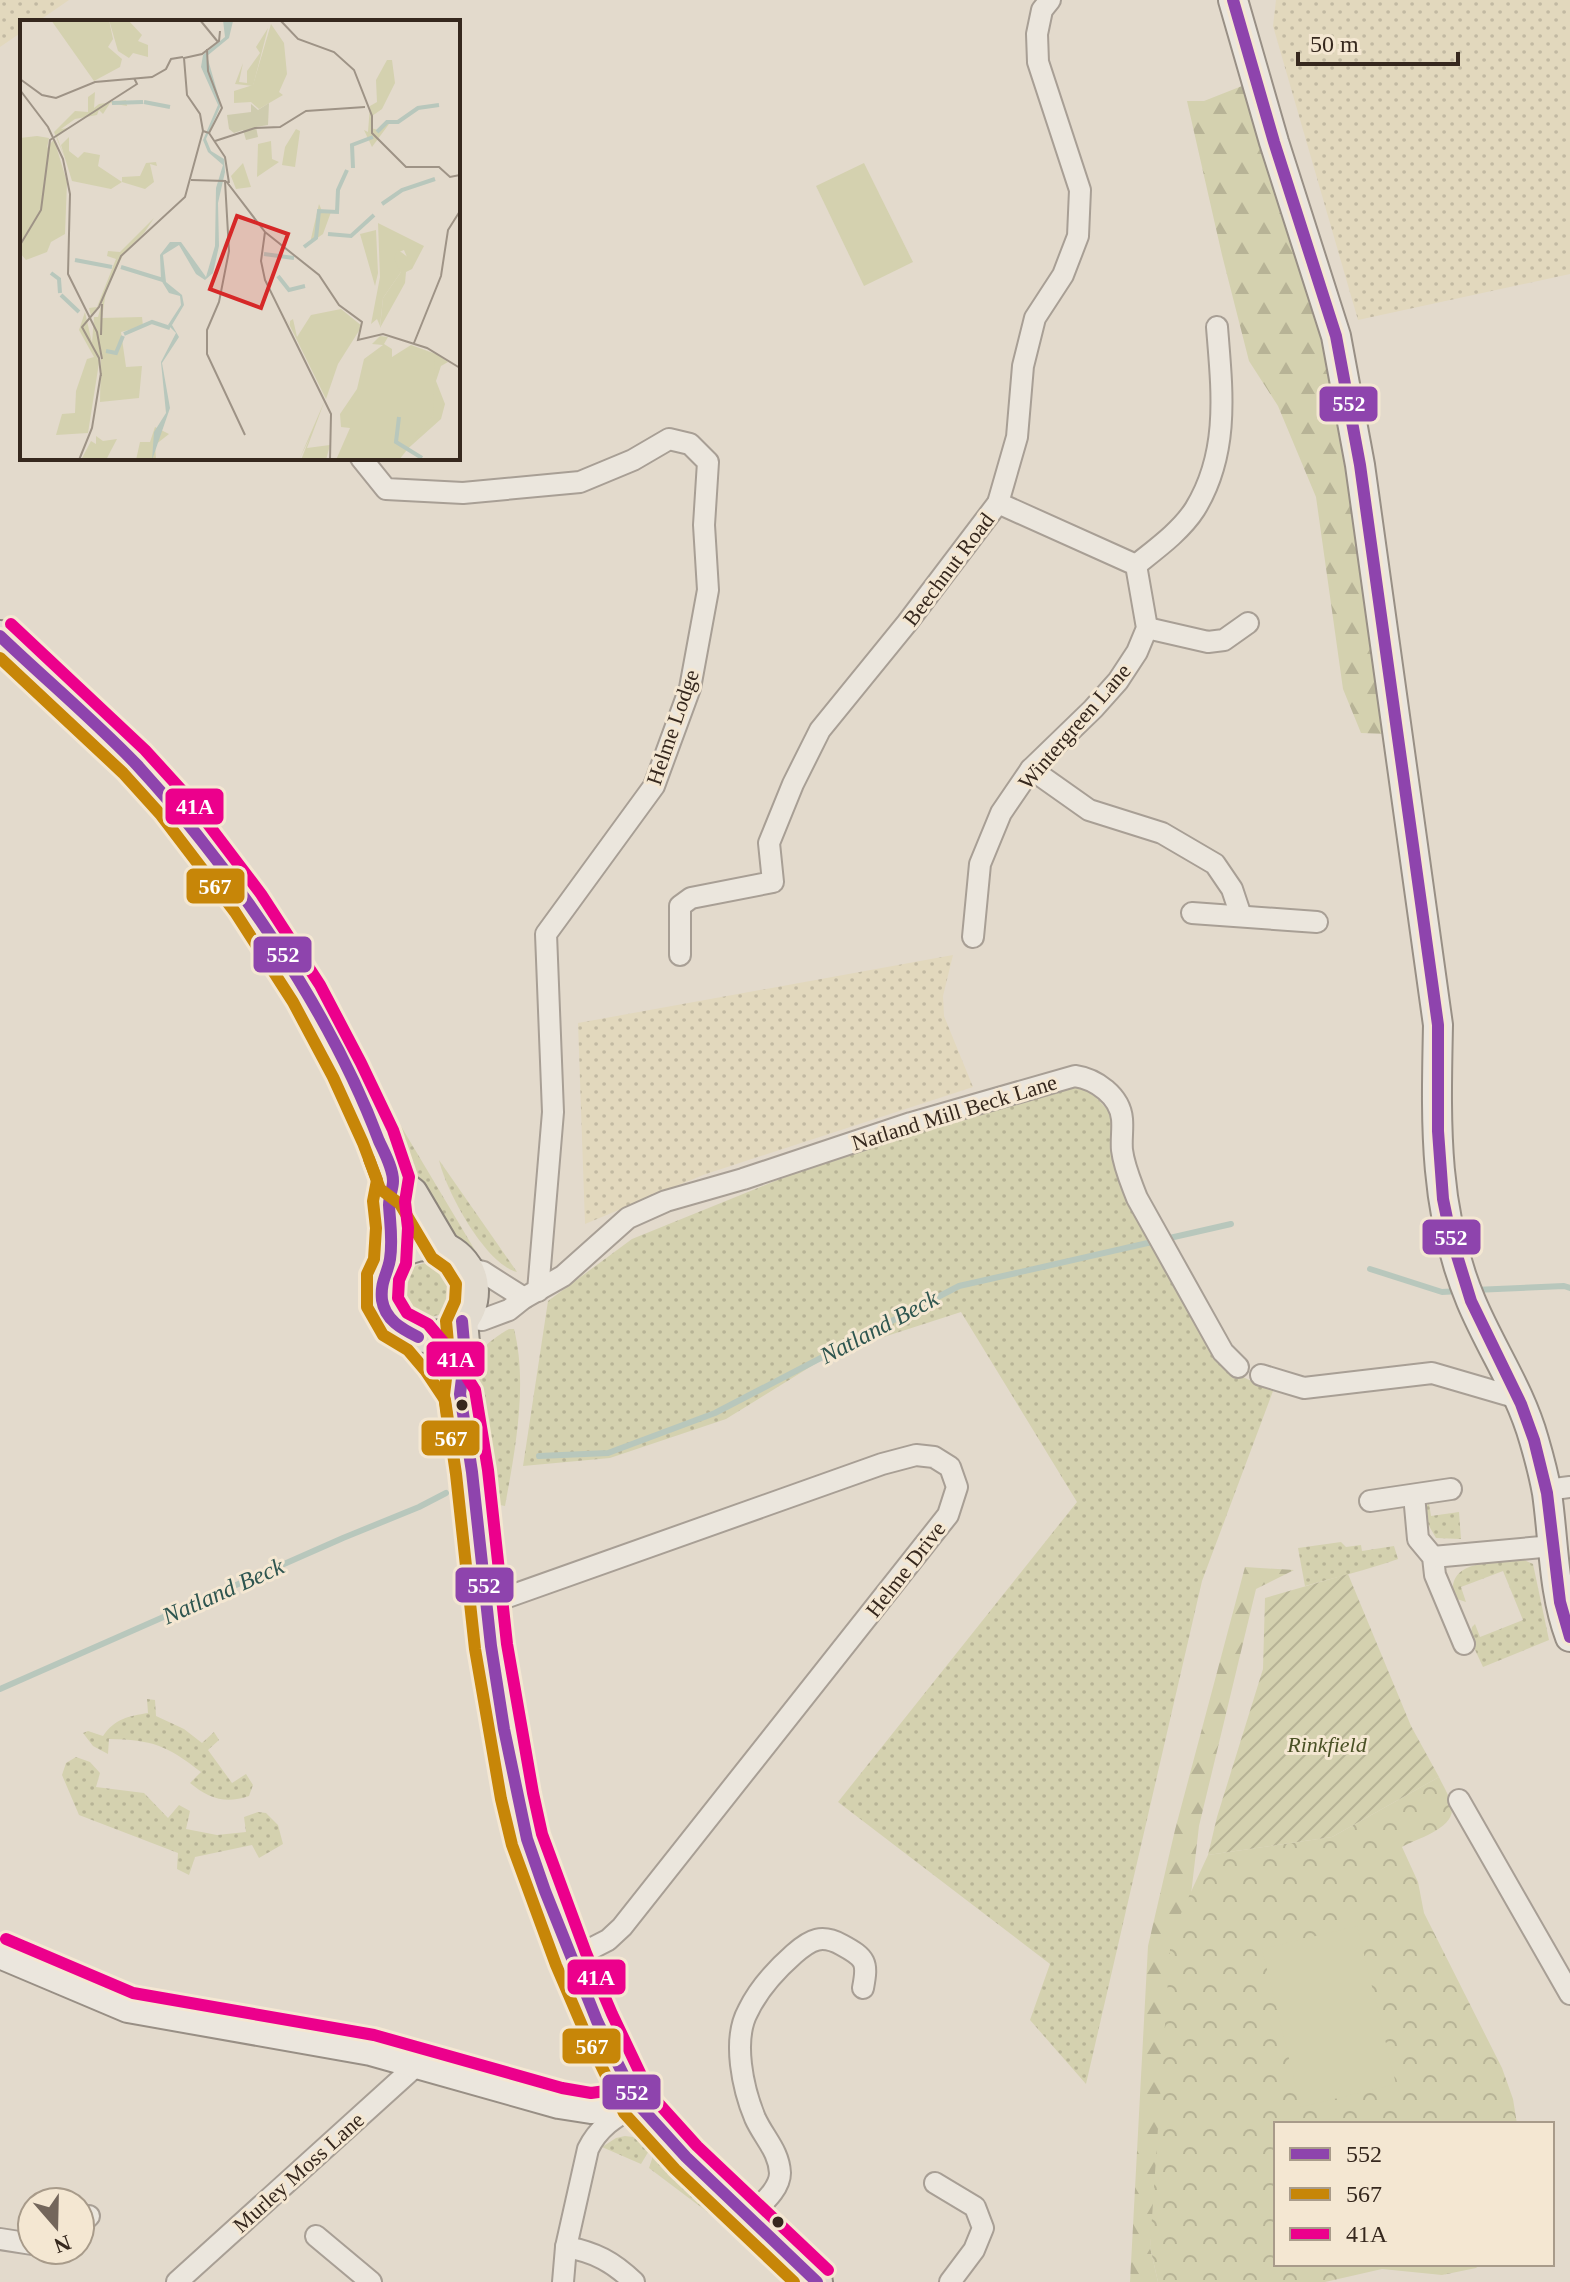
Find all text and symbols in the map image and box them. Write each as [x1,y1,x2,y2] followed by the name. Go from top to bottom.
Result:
[1298,16,1458,66] scale bar
[20,20,460,460] inset map
[1310,31,1359,57] text: 50 m
[1318,385,1379,423] line badge: 552
[1333,391,1366,416] text: 552
[898,508,999,631] street label: Beechnut Road
[1013,658,1136,794] street label: Wintergreen Lane
[641,666,704,788] street label: Helme Lodge
[164,787,225,826] line badge: 41A
[176,794,214,819] text: 41A
[185,867,246,905] line badge: 567
[199,874,232,899] text: 567
[252,935,313,974] line badge: 552
[267,942,300,967] text: 552
[849,1069,1060,1156] street label: Natland Mill Beck Lane
[1421,1218,1482,1256] line badge: 552
[1435,1225,1468,1250] text: 552
[815,1285,943,1369] water label: Natland Beck
[425,1340,486,1378] line badge: 41A
[437,1347,475,1372] text: 41A
[454,1397,470,1413] unlabelled marker
[420,1419,481,1457] line badge: 567
[435,1426,468,1451] text: 567
[860,1517,950,1622] street label: Helme Drive
[157,1553,288,1630] water label: Natland Beck
[454,1566,515,1604] line badge: 552
[468,1573,501,1598] text: 552
[1286,1732,1368,1757] park label: Rinkfield
[566,1958,627,1996] line badge: 41A
[577,1965,615,1990] text: 41A
[561,2027,622,2065] line badge: 567
[576,2034,609,2059] text: 567
[601,2073,662,2111] line badge: 552
[616,2080,649,2105] text: 552
[228,2107,369,2238] street label: Murley Moss Lane
[1274,2122,1554,2266] legend
[1346,2141,1382,2167] text: 552
[1346,2181,1382,2207] text: 567
[16,2186,96,2266] north arrow
[770,2214,786,2230] unlabelled marker
[1346,2221,1388,2247] text: 41A
[51,2230,74,2259] text: N

